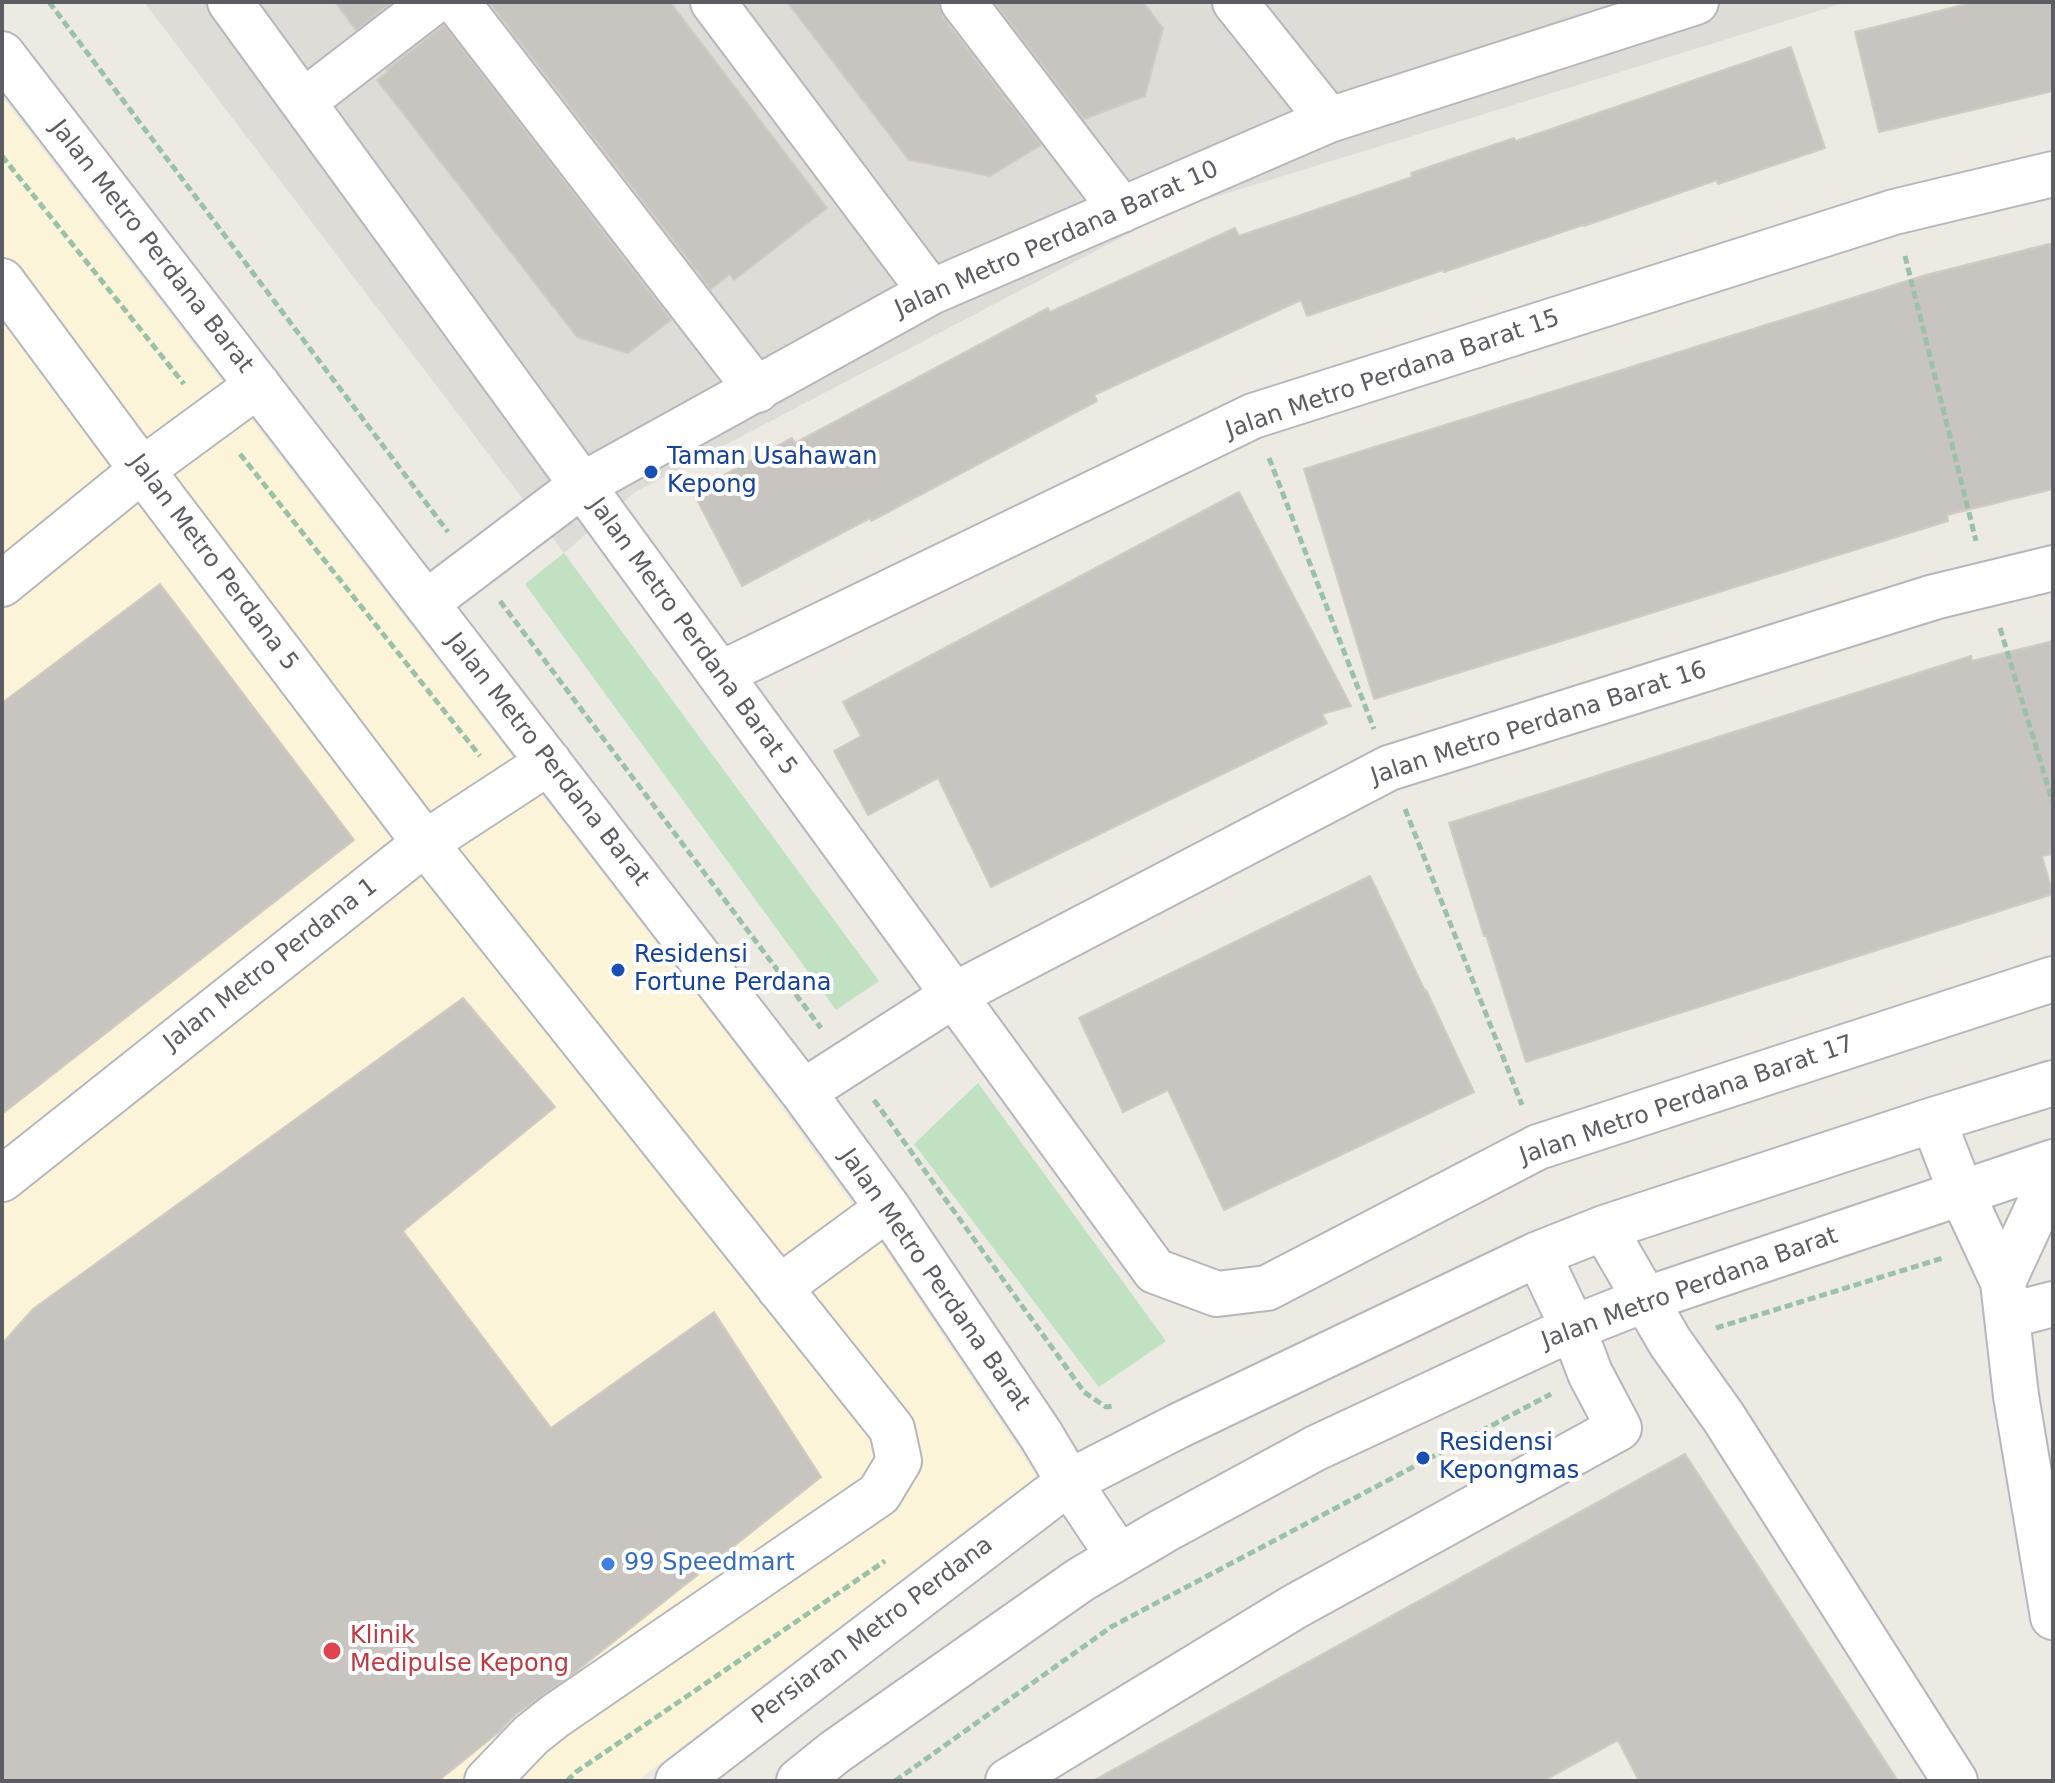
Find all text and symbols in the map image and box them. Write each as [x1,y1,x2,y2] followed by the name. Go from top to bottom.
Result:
[43,115,259,379] street label: Jalan Metro Perdana Barat
[891,155,1223,325] street label: Jalan Metro Perdana Barat 10
[1222,304,1564,446] street label: Jalan Metro Perdana Barat 15
[667,444,878,500] place label: Taman Usahawan Kepong
[122,449,304,677] street label: Jalan Metro Perdana 5
[642,463,660,481] marker: Taman Usahawan Kepong
[582,493,802,781] street label: Jalan Metro Perdana Barat 5
[439,628,655,892] street label: Jalan Metro Perdana Barat
[1368,656,1710,792] street label: Jalan Metro Perdana Barat 16
[158,873,384,1057] street label: Jalan Metro Perdana 1
[634,942,831,998] place label: Residensi Fortune Perdana
[609,961,627,979] marker: Residensi Fortune Perdana
[1516,1030,1858,1172] street label: Jalan Metro Perdana Barat 17
[832,1144,1036,1416] street label: Jalan Metro Perdana Barat
[1538,1222,1842,1356] street label: Jalan Metro Perdana Barat
[1439,1430,1579,1486] place label: Residensi Kepongmas
[1414,1449,1432,1467] marker: Residensi Kepongmas
[747,1531,999,1731] street label: Persiaran Metro Perdana
[624,1550,795,1578] place label: 99 Speedmart
[599,1555,617,1573] marker: 99 Speedmart
[350,1623,569,1679] place label: Klinik Medipulse Kepong
[321,1640,343,1662] marker: Klinik Medipulse Kepong

